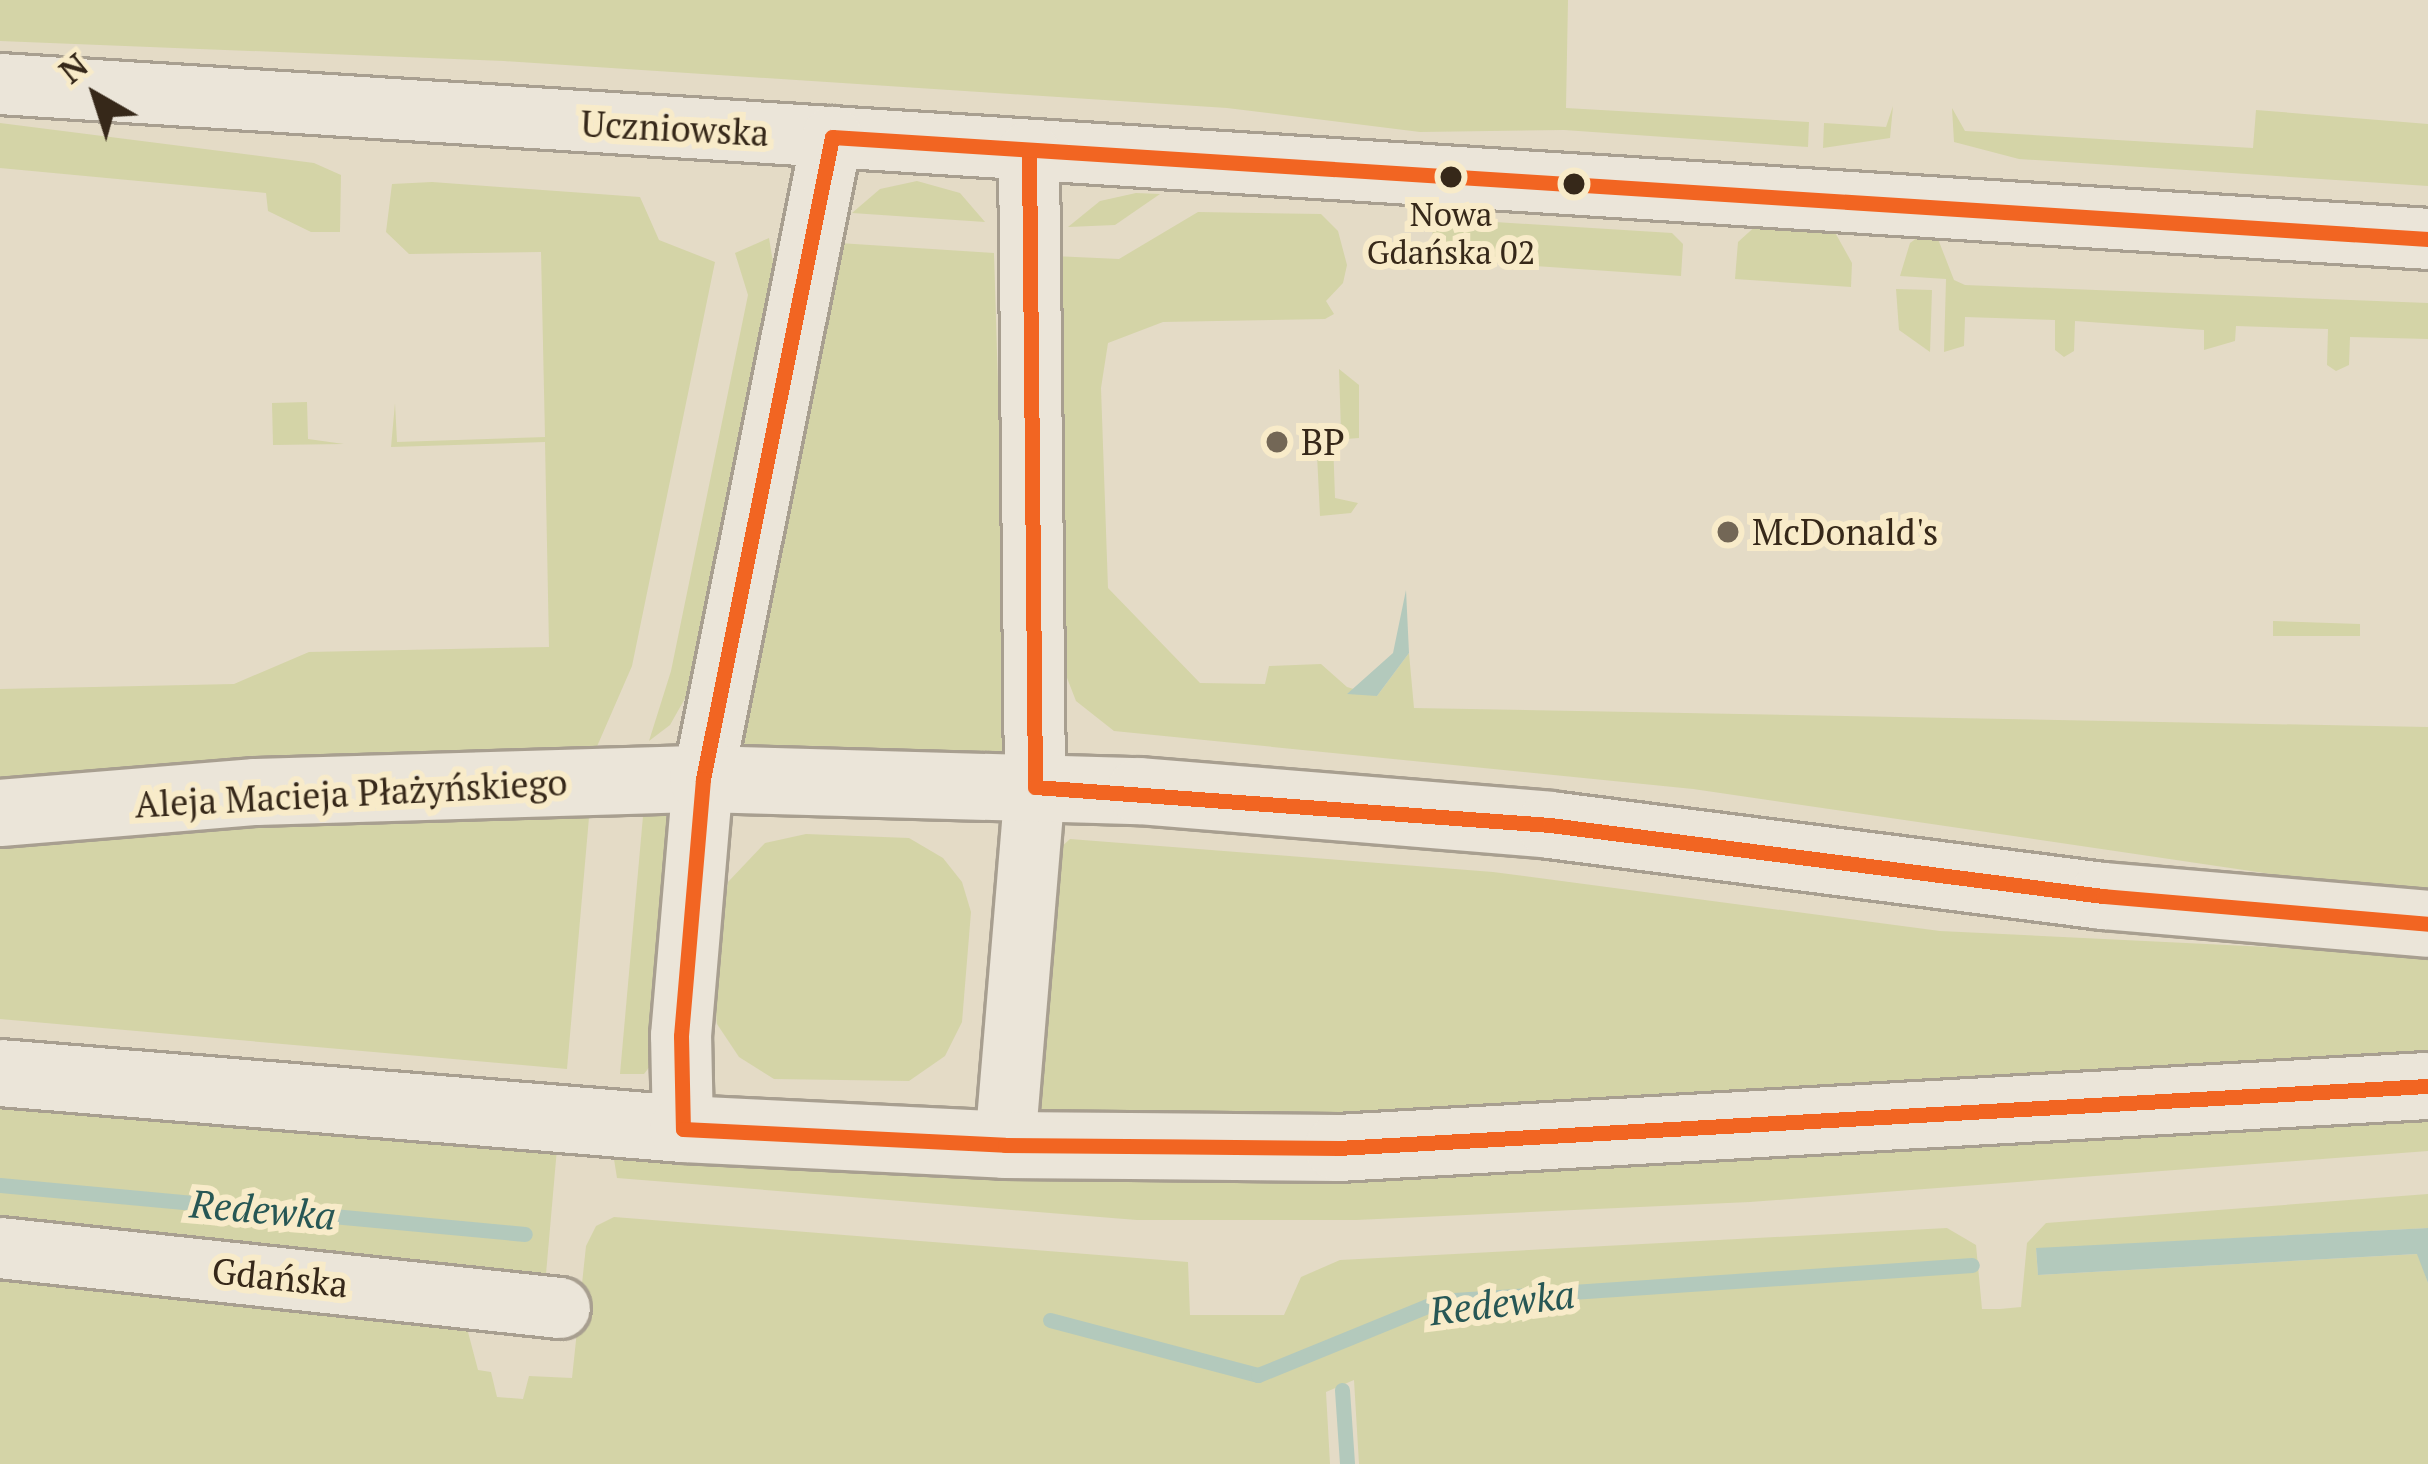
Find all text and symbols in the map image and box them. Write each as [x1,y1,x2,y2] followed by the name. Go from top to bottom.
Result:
[36,36,156,156] north arrow
[50,43,96,92] text: N
[580,102,770,154] street label: Uczniowska
[1440,166,1462,188] marker: Nowa Gdańska 02
[1563,173,1585,195] unlabelled marker
[1367,194,1535,272] place label: Nowa Gdańska 02
[1301,420,1345,464] place label: BP
[1264,429,1290,455] marker: BP
[1752,510,1938,554] place label: McDonald's
[1715,519,1741,545] marker: McDonald's
[134,760,568,826] street label: Aleja Macieja Płażyńskiego
[188,1179,338,1239] water label: Redewka
[210,1248,350,1306] street label: Gdańska
[1427,1270,1577,1334] water label: Redewka

